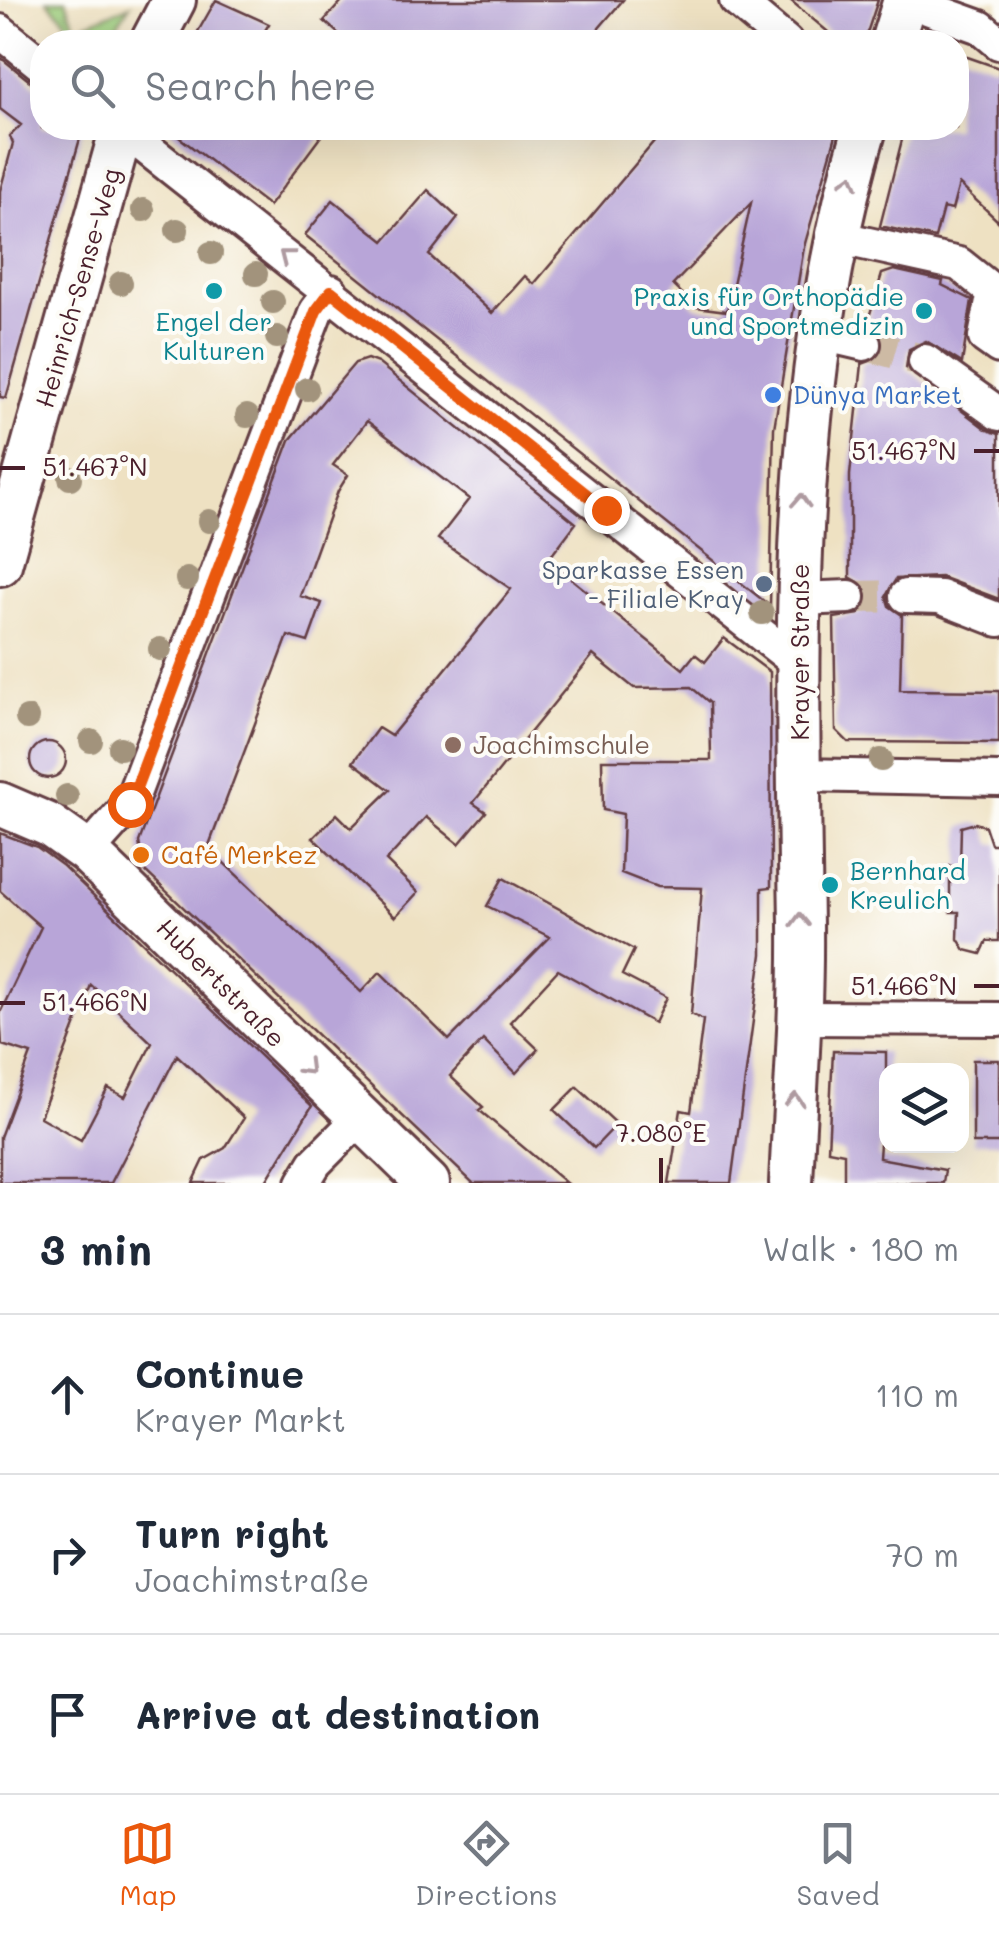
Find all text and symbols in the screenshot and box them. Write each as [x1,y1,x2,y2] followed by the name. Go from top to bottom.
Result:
[30,30,969,140] search box
[65,58,120,113] icon: search
[145,60,376,110] text: Search here
[27,164,127,411] street label: Heinrich-Sense-Weg
[838,173,859,190] one-way arrow
[279,250,297,268] one-way arrow
[203,280,225,302] marker: Engel der Kulturen
[634,280,904,341] place label: Praxis für Orthopädie und Sportmedizin
[913,300,935,322] marker: Praxis für Orthopädie und Sportmedizin
[156,305,272,366] place label: Engel der Kulturen
[793,378,962,411] place label: Dünya Market
[762,384,784,406] marker: Dünya Market
[852,434,956,466] text: 51.467°N
[43,450,147,482] text: 51.467°N
[584,488,630,534] route end
[790,493,811,509] one-way arrow
[542,553,744,615] place label: Sparkasse Essen - Filiale Kray
[783,564,816,740] street label: Krayer Straße
[753,573,775,595] marker: Sparkasse Essen - Filiale Kray
[473,728,650,760] place label: Joachimschule
[442,734,464,756] marker: Joachimschule
[108,782,154,828] route start
[161,838,317,870] place label: Café Merkez
[130,844,152,866] marker: Café Merkez
[850,854,965,915] place label: Bernhard Kreulich
[819,874,841,896] marker: Bernhard Kreulich
[151,911,293,1053] street label: Hubertstraße
[790,912,811,928] one-way arrow
[851,969,957,1001] text: 51.466°N
[42,985,148,1017] text: 51.466°N
[295,1056,313,1074] one-way arrow
[879,1063,969,1153] map controls
[879,1063,969,1153] button: layers
[784,1092,805,1108] one-way arrow
[615,1116,707,1148] text: 7.080°E
[40,1221,152,1276] text: 3 min
[762,1227,959,1269] text: Walk · 180 m
[135,1348,304,1398] text: Continue
[40,1367,95,1422] icon: ahead
[875,1373,959,1415] text: 110 m
[135,1398,346,1440] text: Krayer Markt
[135,1508,329,1558] text: Turn right
[40,1527,95,1582] icon: right
[886,1533,959,1575] text: 70 m
[135,1558,369,1600] text: Joachimstraße
[40,1687,95,1742] icon: arrive
[135,1689,540,1739] text: Arrive at destination
[119,1816,176,1912] tab: Map
[415,1816,558,1912] tab: Directions
[796,1816,880,1912] tab: Saved

